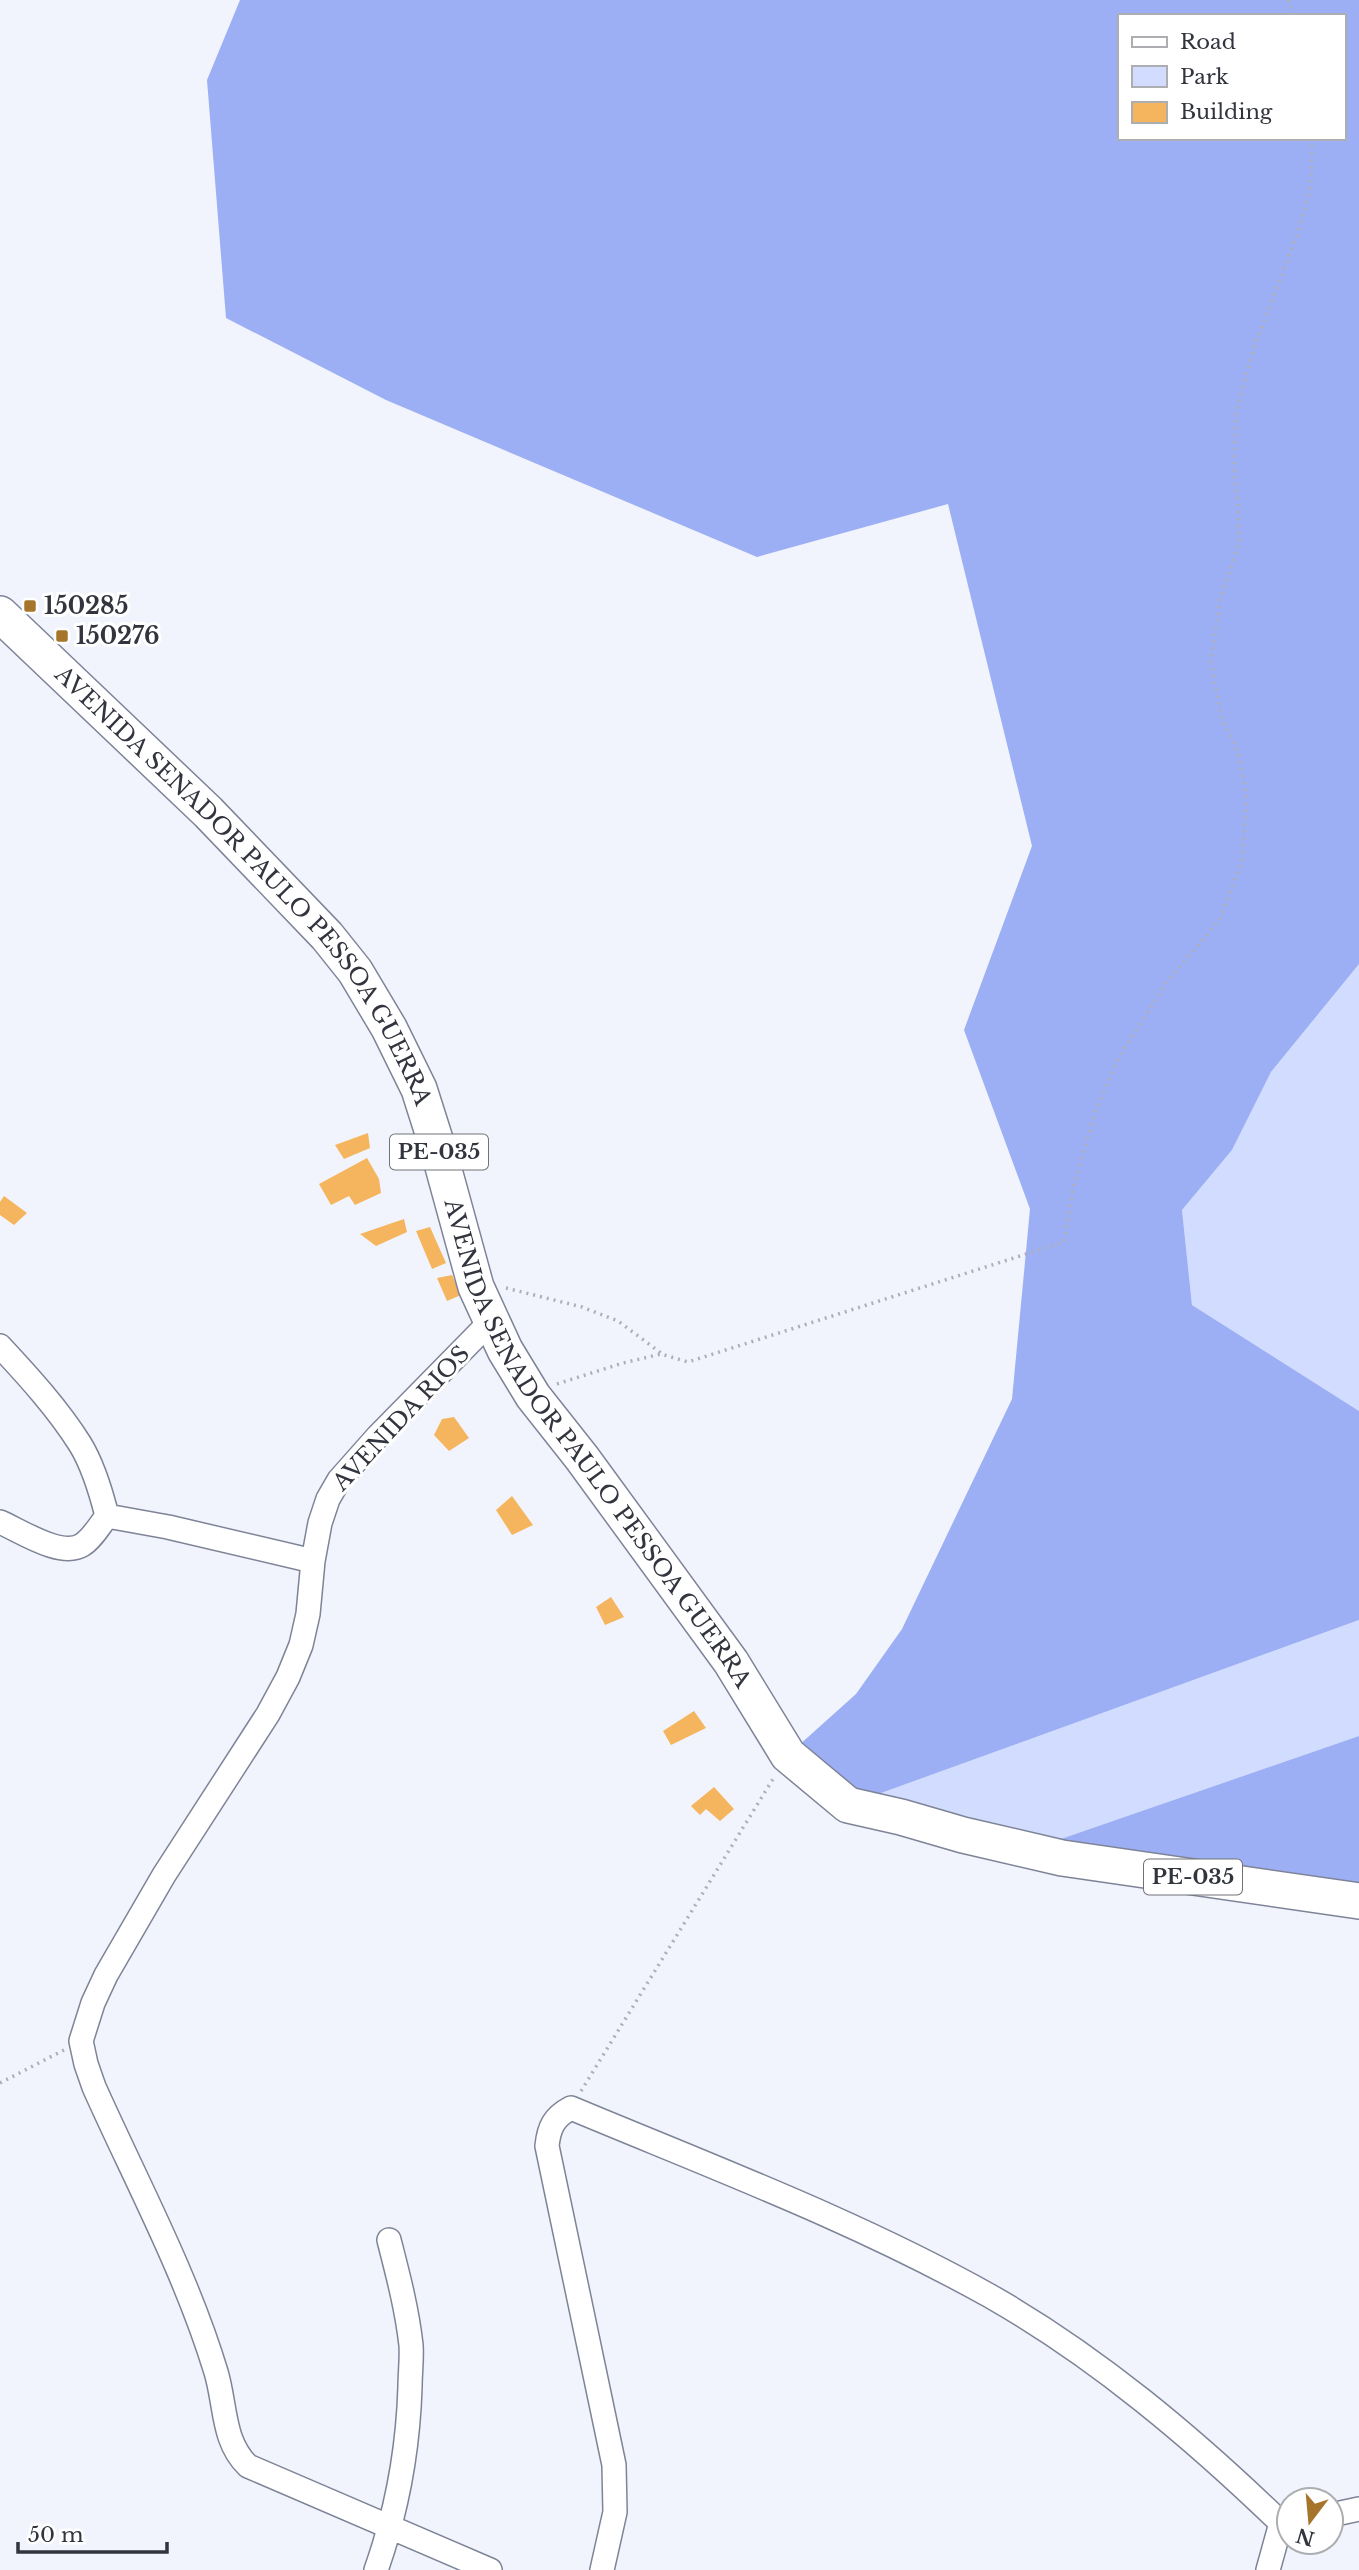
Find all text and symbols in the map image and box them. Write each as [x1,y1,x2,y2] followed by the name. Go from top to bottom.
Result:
[1118,14,1345,140] legend
[1180,29,1236,55] text: Road
[1180,64,1229,90] text: Park
[1180,99,1273,125] text: Building
[44,592,128,620] place label: 150285
[22,598,38,614] marker: 150285
[76,622,159,650] place label: 150276
[54,628,70,644] marker: 150276
[49,659,438,1110] street label: AVENIDA SENADOR PAULO PESSOA GUERRA
[390,1134,488,1170] road number: PE-035
[438,1195,758,1694] street label: AVENIDA SENADOR PAULO PESSOA GUERRA
[326,1340,475,1497] street label: AVENIDA RIOS
[1144,1860,1242,1895] road number: PE-035
[1275,2486,1345,2556] north arrow
[18,2510,166,2554] scale bar
[28,2522,84,2548] text: 50 m
[1294,2523,1317,2550] text: N

